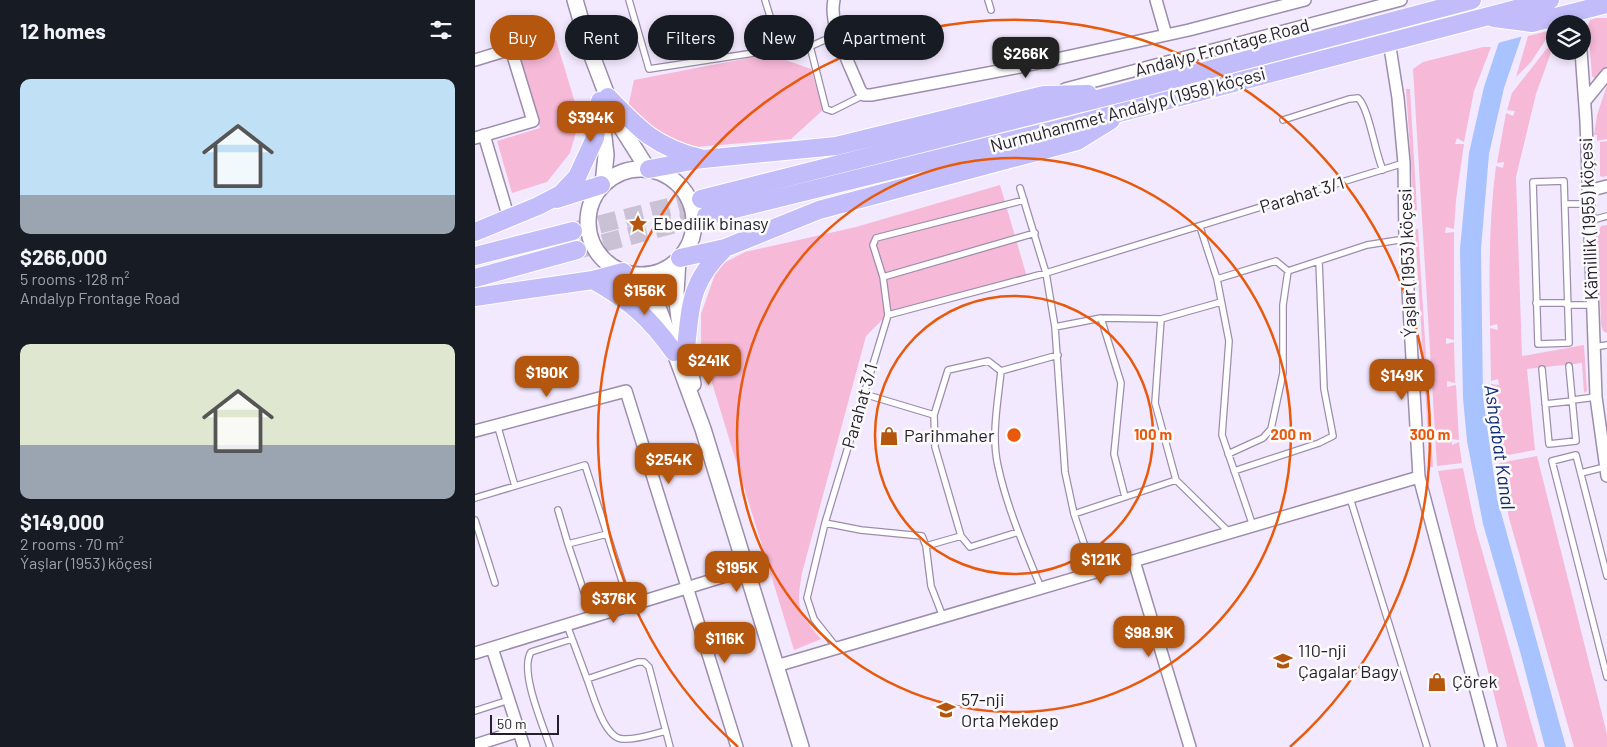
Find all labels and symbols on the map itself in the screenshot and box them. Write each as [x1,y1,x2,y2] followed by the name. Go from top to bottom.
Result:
[1132,13,1311,81] street label: Andalyp Frontage Road
[991,36,1061,79] pin: $266K
[988,62,1268,156] street label: Nurmuhammet Andalyp (1958) köçesi
[556,100,626,143] pin: $394K
[1574,137,1602,301] street label: Kämillik (1955) köçesi
[1257,171,1347,217] street label: Parahat 3/1
[1393,188,1421,338] street label: Ýaşlar (1953) köçesi
[653,212,769,234] place label: Ebedilik binasy
[627,213,649,235] place icon: Ebedilik binasy
[610,274,680,316] pin: $156K
[674,344,744,386] pin: $241K
[512,356,582,398] pin: $190K
[1367,358,1437,401] pin: $149K
[836,361,882,451] street label: Parahat 3/1
[1480,383,1521,512] water label: Ashgabat Kanal
[904,424,995,446] place label: Parihmaher
[878,425,900,447] shop icon: Parihmaher
[1134,425,1172,443] text: 100 m
[1270,425,1312,443] text: 200 m
[1410,425,1450,443] text: 300 m
[1005,426,1023,444] centre of rings
[634,442,704,485] pin: $254K
[1066,542,1136,585] pin: $121K
[702,550,772,593] pin: $195K
[579,582,649,624] pin: $376K
[1108,616,1190,658] pin: $98.9K
[690,622,760,664] pin: $116K
[1298,639,1399,682] place label: 110-nji Çagalar Bagy
[1272,650,1294,672] school or university icon: 110-nji Çagalar Bagy
[1452,670,1498,692] place label: Çörek
[1426,671,1448,693] shop icon: Çörek
[961,688,1059,731] place label: 57-nji Orta Mekdep
[935,699,957,721] school or university icon: 57-nji Orta Mekdep
[490,712,559,735] scale bar

